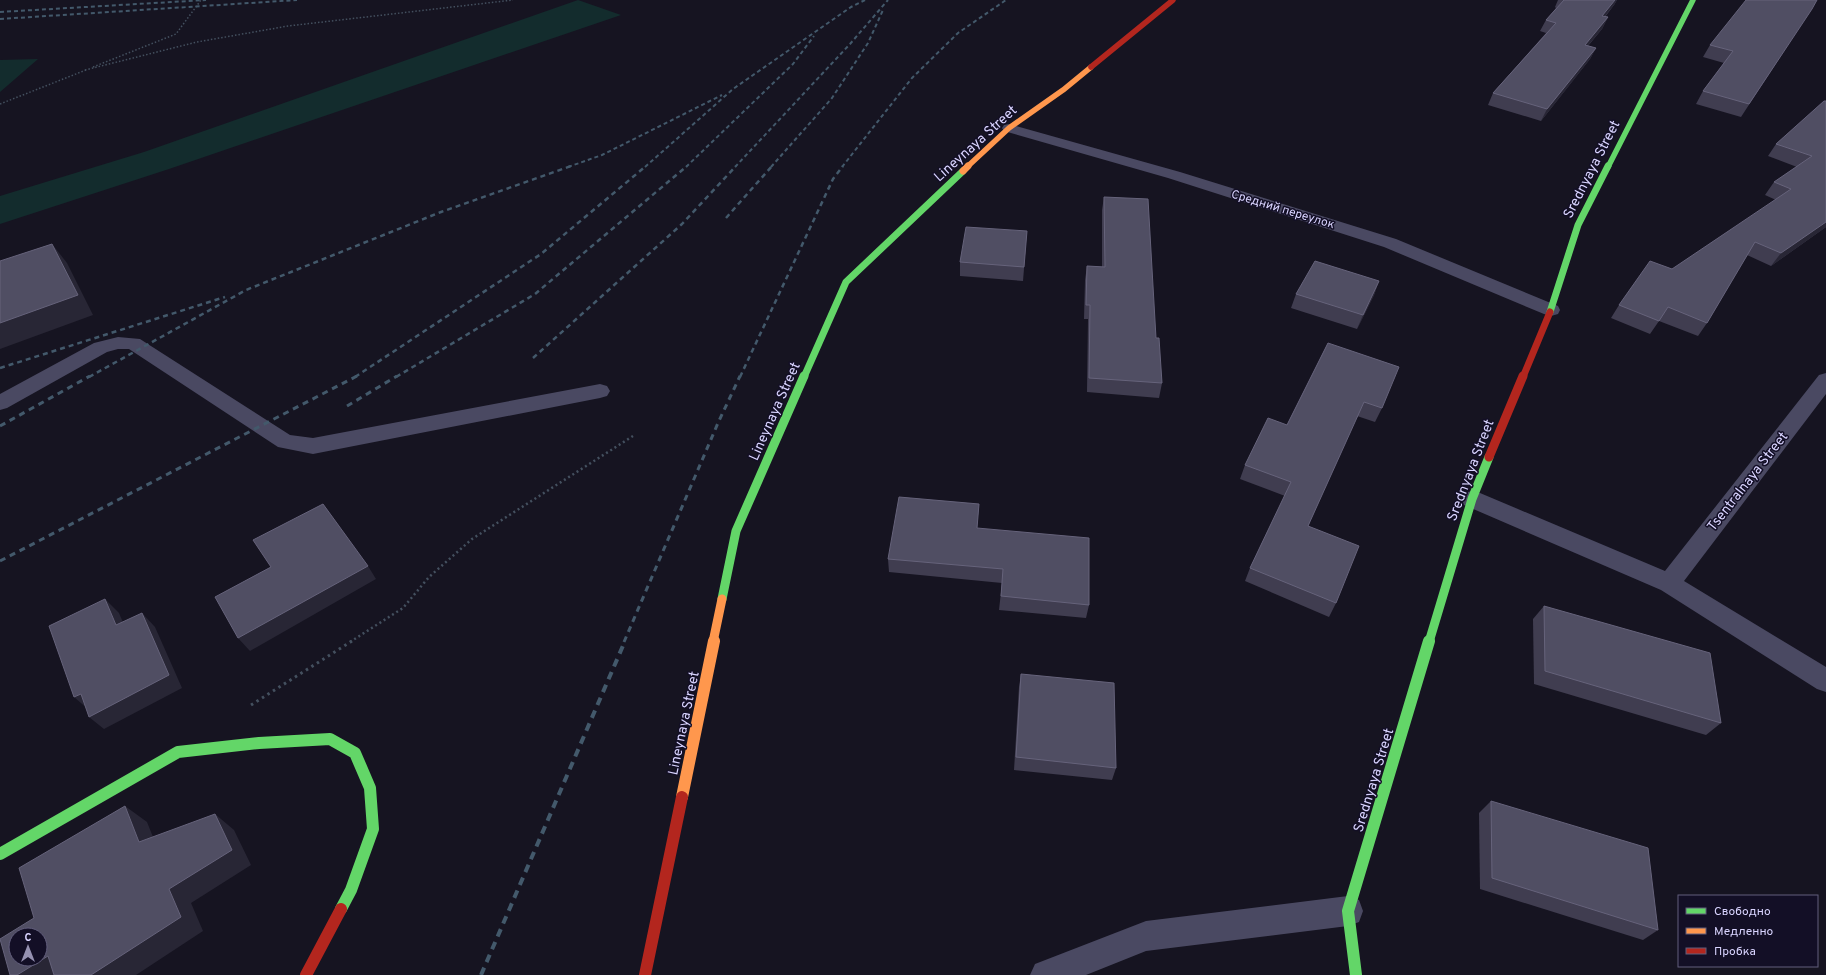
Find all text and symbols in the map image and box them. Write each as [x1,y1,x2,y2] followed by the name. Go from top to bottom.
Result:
[931,102,1021,186] street label: Lineynaya Street
[1560,118,1624,222] street label: Srednyaya Street
[1229,187,1337,233] street label: Средний переулок
[746,360,805,463] street label: Lineynaya Street
[1444,417,1499,524] street label: Srednyaya Street
[1704,429,1792,535] street label: Tsentralnaya Street
[665,670,704,777] street label: Lineynaya Street
[1351,726,1398,834] street label: Srednyaya Street
[1678,895,1818,967] legend
[1714,904,1771,920] text: Свободно
[1714,924,1774,940] text: Медленно
[8,927,48,967] north arrow
[24,931,32,945] text: С
[1714,944,1756,960] text: Пробка

